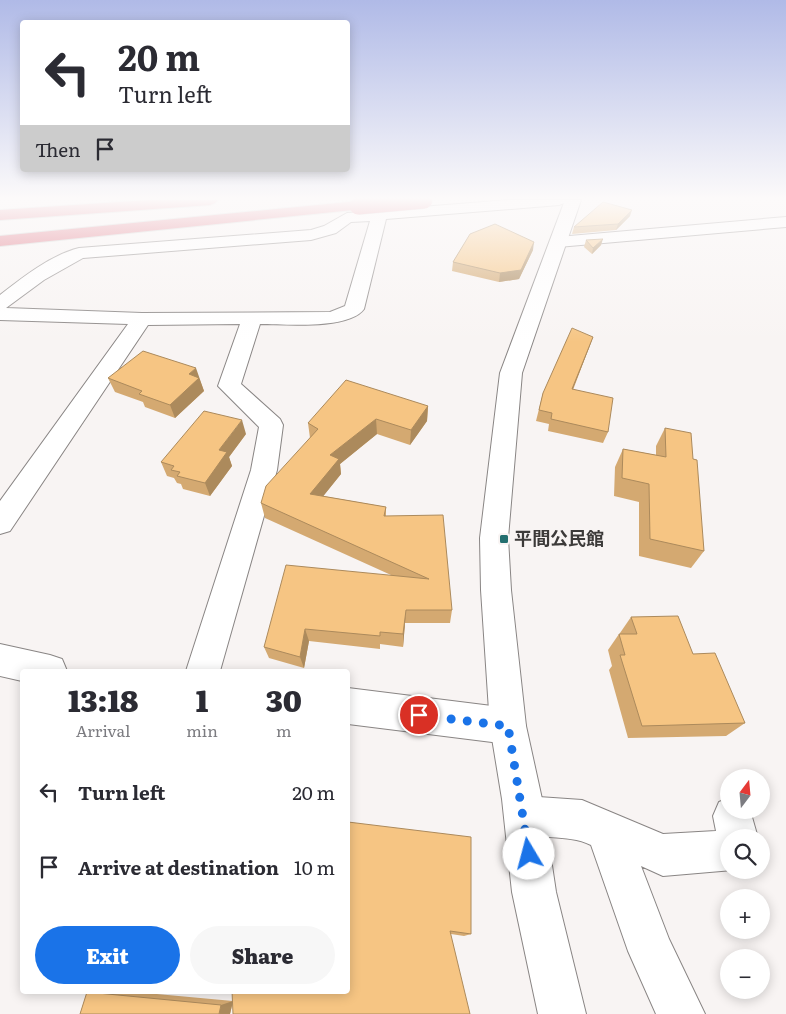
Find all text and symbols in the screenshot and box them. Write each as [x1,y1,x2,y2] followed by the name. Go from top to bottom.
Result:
[118,30,200,82] text: 20 m
[35,40,100,105] icon: left
[118,77,212,110] text: Turn left
[35,135,81,163] text: Then
[91,135,119,163] icon: arrive
[514,524,604,551] place label: 平間公民館
[498,533,510,545] marker: 平間公民館
[68,677,138,721] text: 13:18
[196,677,208,721] text: 1
[266,677,302,721] text: 30
[398,694,440,736] pin
[405,701,433,729] icon: arrive
[76,718,130,742] text: Arrival
[186,718,218,742] text: min
[276,718,292,742] text: m
[720,769,770,819] north arrow
[720,769,770,999] map controls
[35,778,63,806] icon: left
[78,778,165,806] text: Turn left
[292,778,335,806] text: 20 m
[502,827,554,879] position arrow
[720,829,770,879] button: search
[35,853,63,881] icon: arrive
[78,853,279,881] text: Arrive at destination
[294,853,335,881] text: 10 m
[720,889,770,939] button: +
[35,926,180,984] button: Exit
[190,926,335,984] button: Share
[720,949,770,999] button: −

